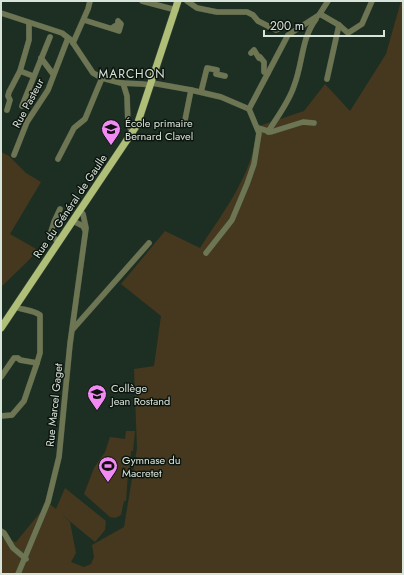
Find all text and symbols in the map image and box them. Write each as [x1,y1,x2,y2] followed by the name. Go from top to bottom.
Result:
[264,12,384,38] scale bar
[270,17,304,35] text: 200 m
[99,65,165,83] district label: MARCHON
[8,75,48,131] street label: Rue Pasteur
[125,115,193,144] place label: École primaire Bernard Clavel
[100,118,122,146] school or university icon: École primaire Bernard Clavel
[29,151,111,261] street label: Rue du Général de Gaulle
[42,362,66,448] street label: Rue Marcel Gaget
[109,380,170,409] place label: Collège Jean Rostand
[86,383,108,411] school or university icon: Collège Jean Rostand
[122,452,181,481] place label: Gymnase du Macretet
[97,455,119,483] sports icon: Gymnase du Macretet

